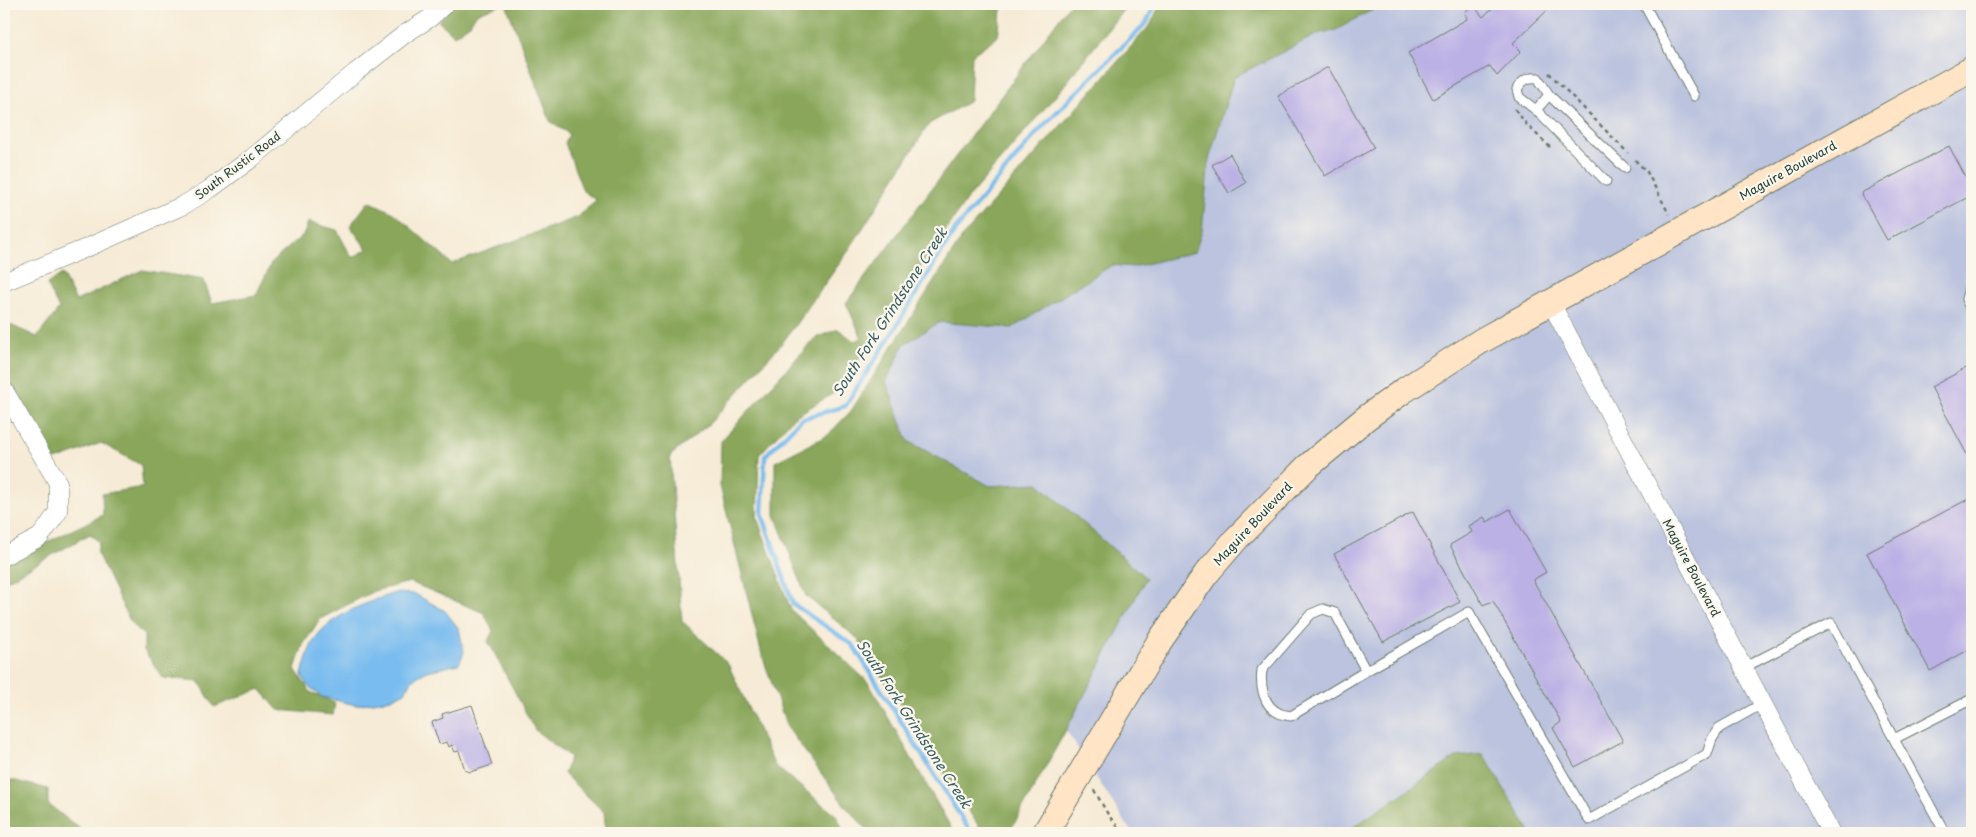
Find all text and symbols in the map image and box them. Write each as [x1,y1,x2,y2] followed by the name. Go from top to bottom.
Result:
[191,127,284,203] street label: South Rustic Road
[1736,136,1840,204] street label: Maguire Boulevard
[827,222,953,400] water label: South Fork Grindstone Creek
[1209,477,1296,569] street label: Maguire Boulevard
[1658,515,1726,620] street label: Maguire Boulevard
[852,635,978,814] water label: South Fork Grindstone Creek

